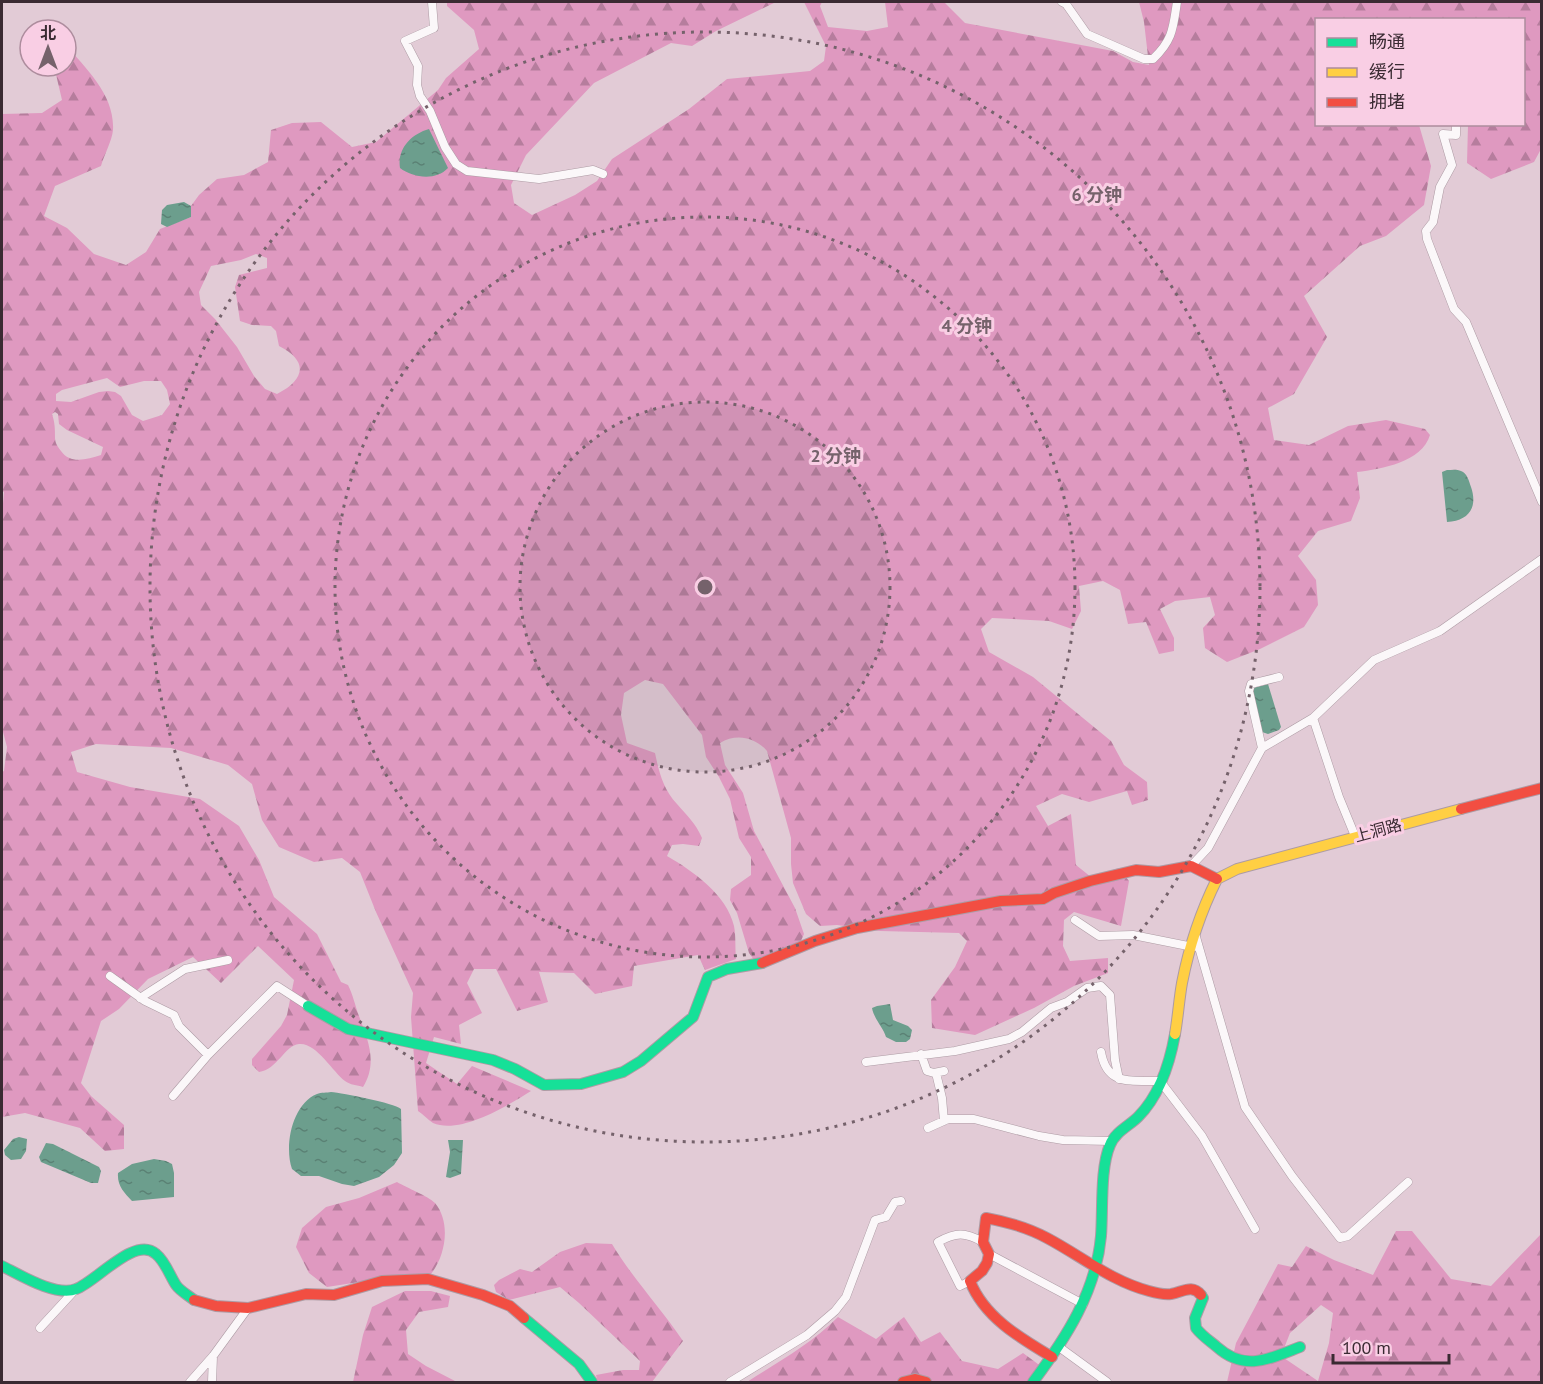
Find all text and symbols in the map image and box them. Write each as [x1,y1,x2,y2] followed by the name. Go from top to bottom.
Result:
[18,18,78,78] north arrow
[1315,18,1525,126] legend
[40,23,56,43] text: 北
[1369,30,1405,53] text: 畅通
[1369,60,1405,83] text: 缓行
[1369,90,1405,113] text: 拥堵
[1072,183,1122,206] text: 6 分钟
[942,314,992,337] text: 4 分钟
[811,444,861,467] text: 2 分钟
[695,577,715,597] centre of rings
[1352,814,1404,846] street label: 上洞路
[1333,1327,1448,1365] scale bar
[1342,1336,1391,1359] text: 100 m

